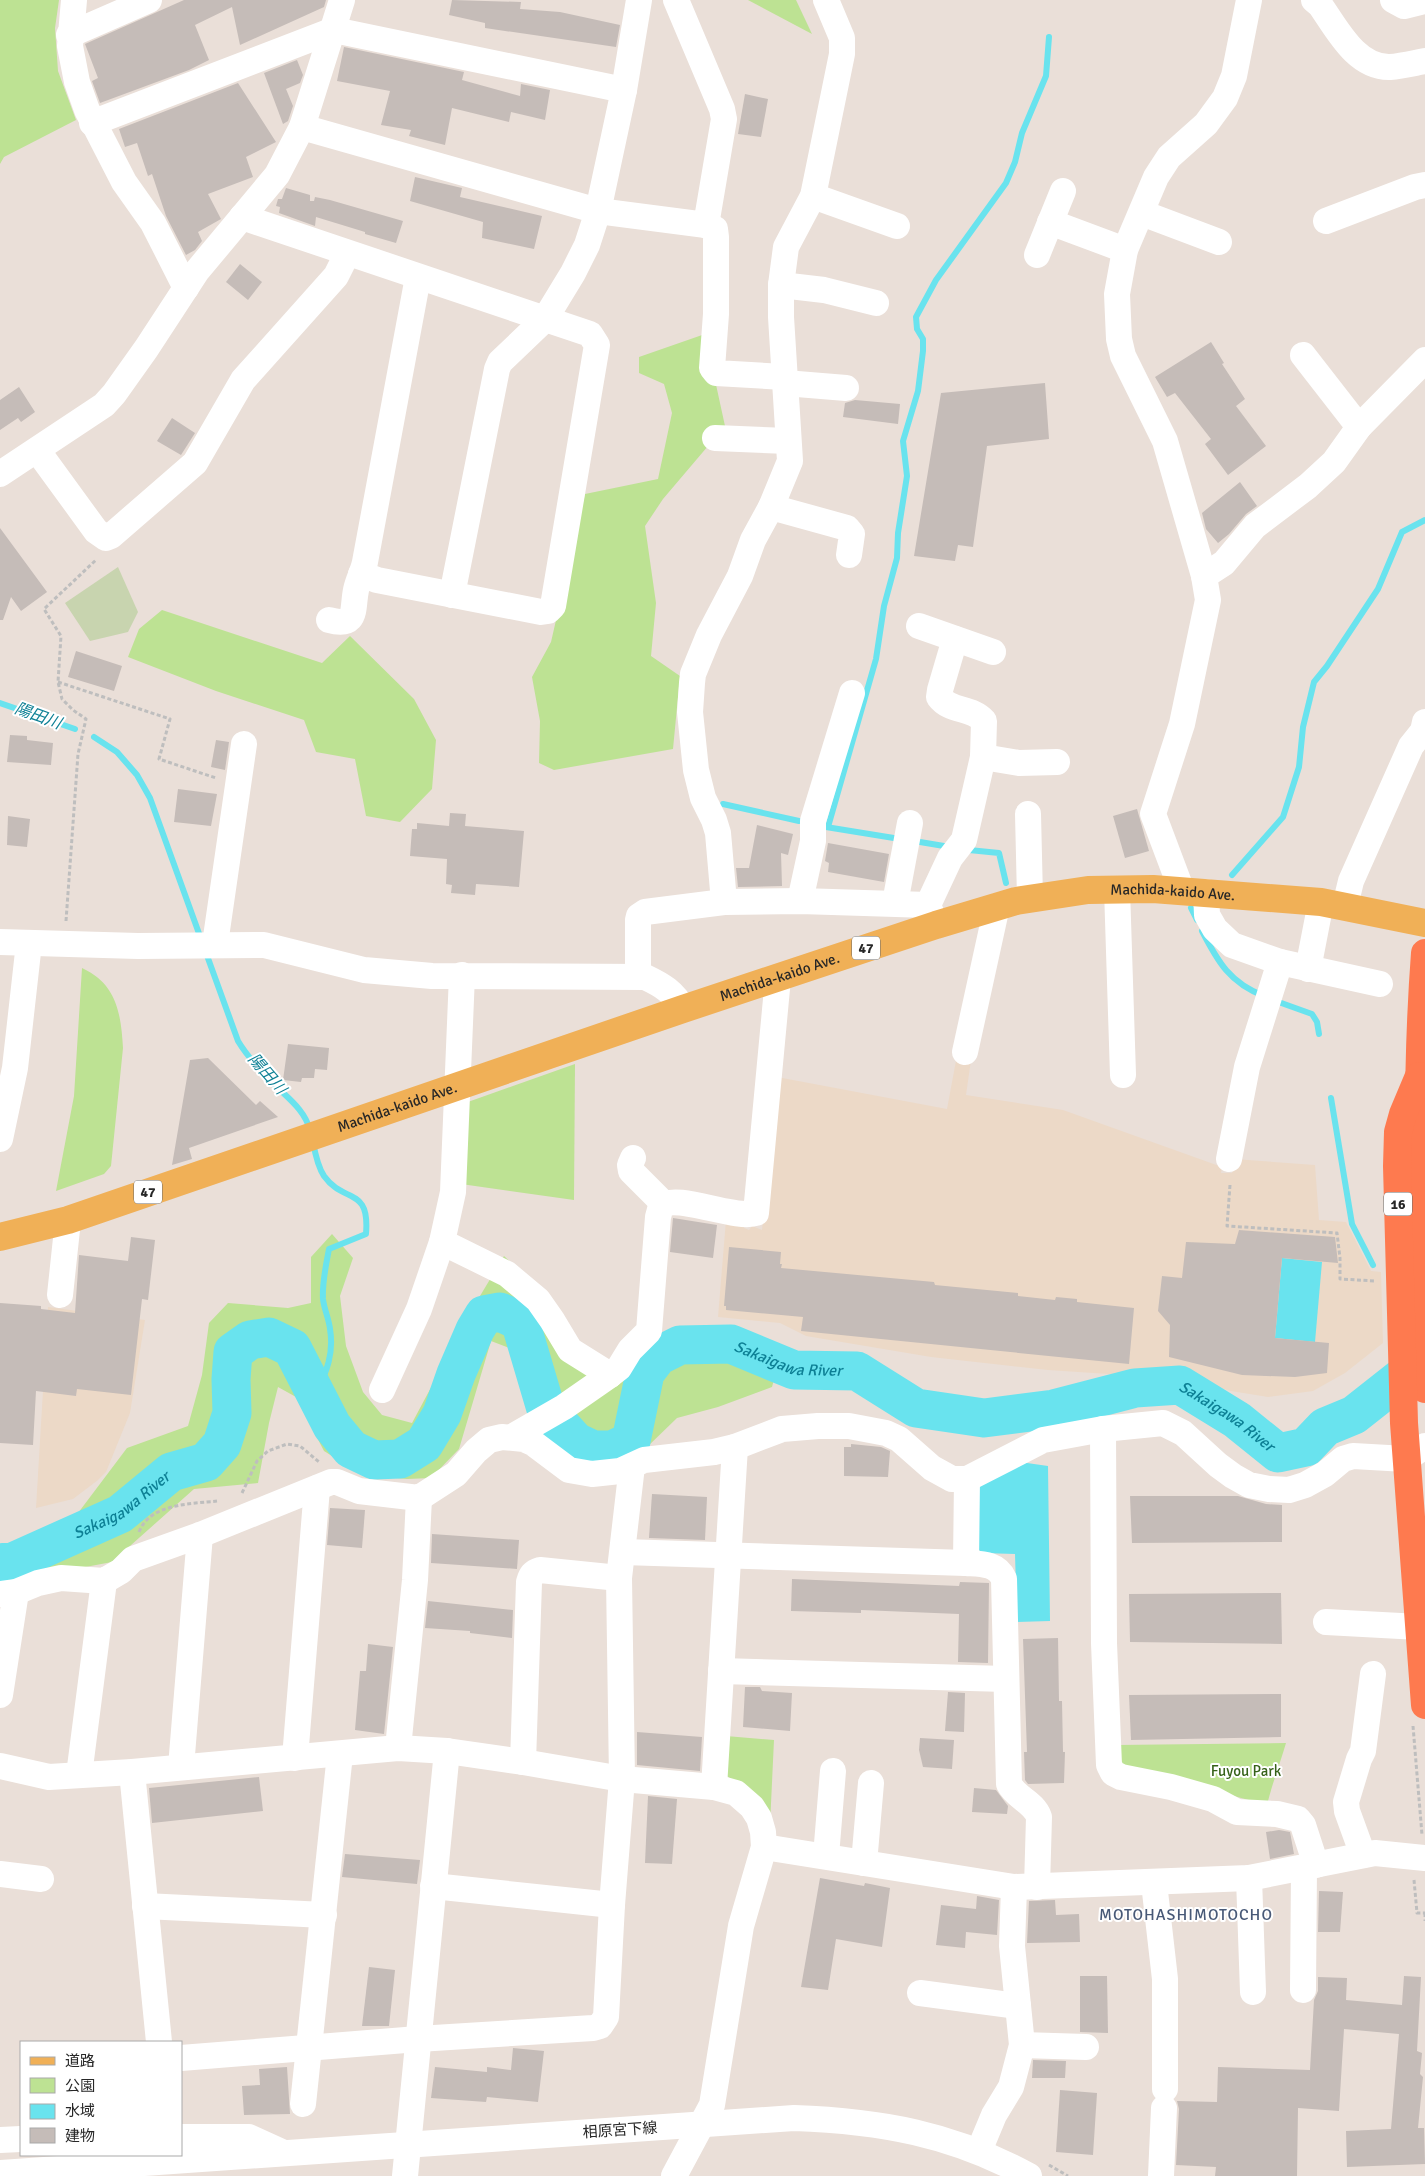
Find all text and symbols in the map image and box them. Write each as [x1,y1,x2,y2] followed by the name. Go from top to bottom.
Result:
[12,698,66,734] water label: 陽田川
[1110,880,1236,904] street label: Machida-kaido Ave.
[852,936,880,960] road number: 47
[717,949,842,1005] street label: Machida-kaido Ave.
[244,1049,292,1100] water label: 陽田川
[335,1078,459,1136] street label: Machida-kaido Ave.
[134,1180,162,1204] road number: 47
[1384,1192,1412,1216] road number: 16
[731,1336,844,1381] water label: Sakaigawa River
[1175,1377,1280,1457] water label: Sakaigawa River
[70,1466,176,1544] water label: Sakaigawa River
[1211,1762,1282,1780] park label: Fuyou Park
[1099,1905,1273,1925] district label: MOTOHASHIMOTOCHO
[20,2041,182,2156] legend
[65,2052,95,2070] text: 道路
[65,2077,95,2095] text: 公園
[65,2102,95,2120] text: 水域
[582,2118,658,2142] street label: 相原宮下線
[65,2127,95,2145] text: 建物

